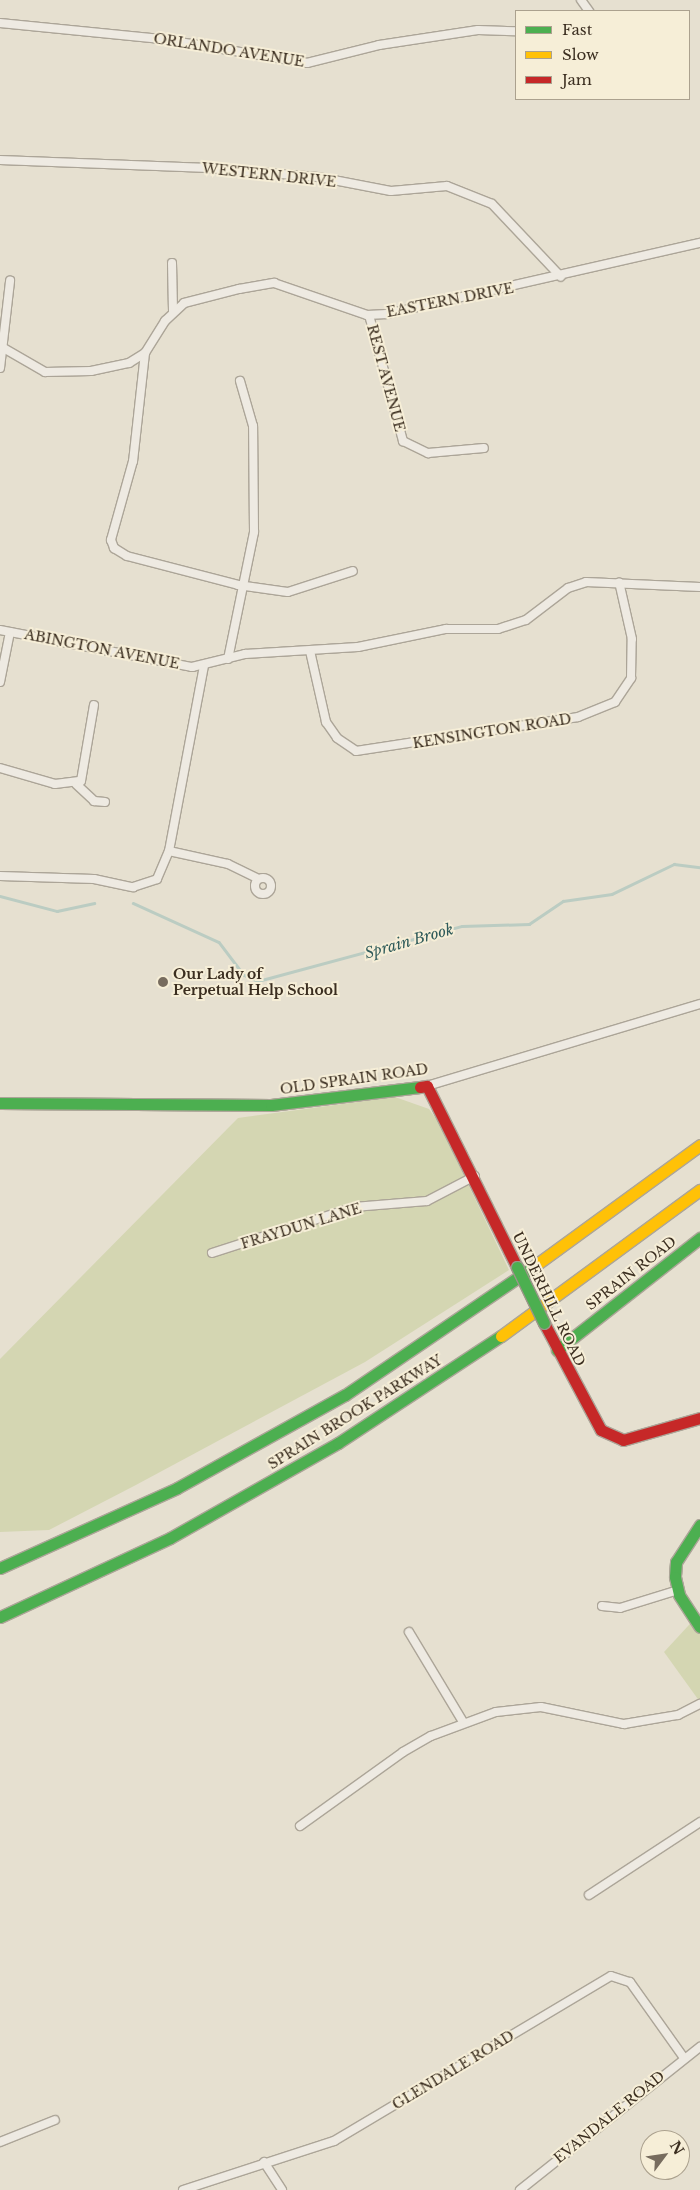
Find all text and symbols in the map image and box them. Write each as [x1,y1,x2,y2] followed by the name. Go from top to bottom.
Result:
[515,10,690,100] legend
[562,20,592,39] text: Fast
[152,30,306,70] street label: ORLANDO AVENUE
[562,45,599,64] text: Slow
[562,70,592,89] text: Jam
[201,160,337,190] street label: WESTERN DRIVE
[385,279,515,321] street label: EASTERN DRIVE
[364,322,408,434] street label: REST AVENUE
[23,626,181,672] street label: ABINGTON AVENUE
[411,710,573,752] street label: KENSINGTON ROAD
[362,920,456,962] water label: Sprain Brook
[173,966,338,999] place label: Our Lady of Perpetual Help School
[157,976,169,988] marker: Our Lady of Perpetual Help School
[279,1060,429,1098] street label: OLD SPRAIN ROAD
[239,1200,363,1252] street label: FRAYDUN LANE
[509,1229,589,1369] street label: UNDERHILL ROAD
[583,1233,679,1313] street label: SPRAIN ROAD
[265,1351,445,1473] street label: SPRAIN BROOK PARKWAY
[389,2027,517,2113] street label: GLENDALE ROAD
[550,2067,668,2167] street label: EVANDALE ROAD
[640,2130,690,2180] north arrow
[666,2138,688,2158] text: N

